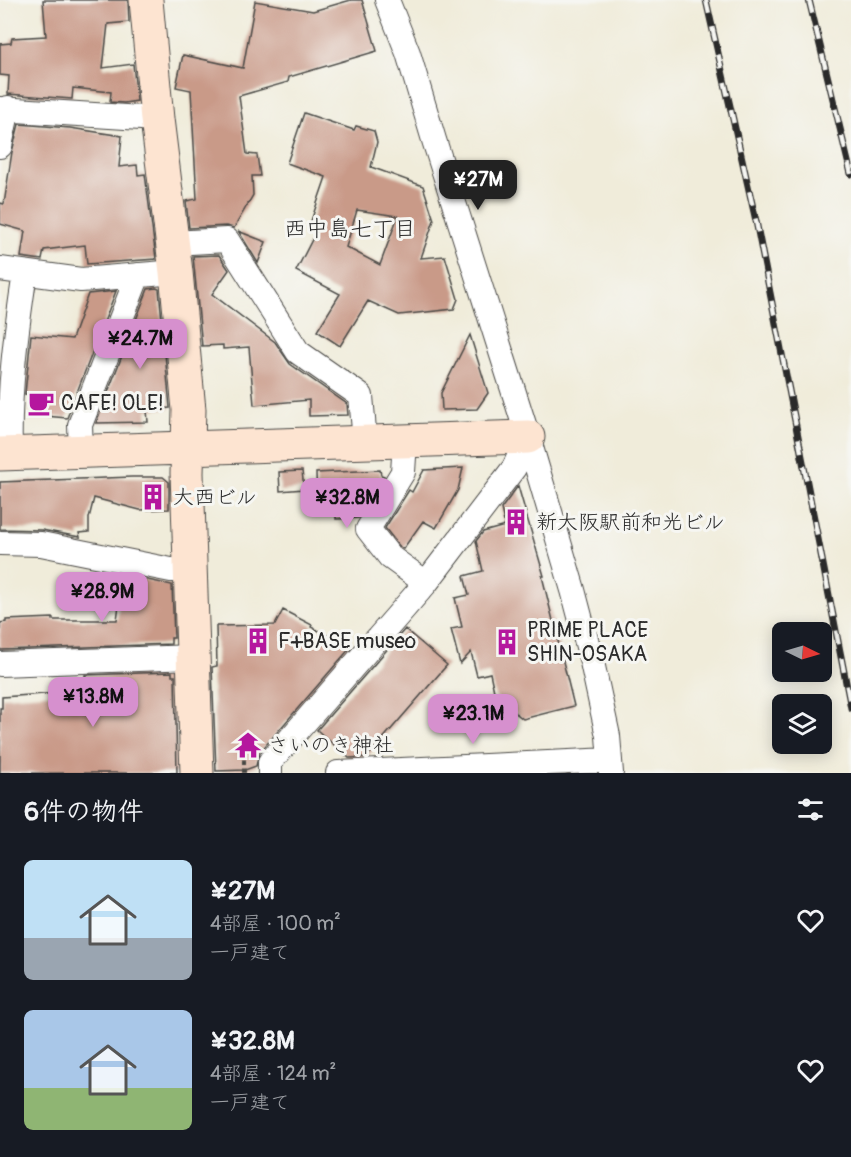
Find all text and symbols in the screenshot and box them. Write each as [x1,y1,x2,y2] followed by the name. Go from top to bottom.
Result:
[442,160,514,211] pin: ¥27M
[453,167,503,192] text: ¥27M
[284,215,416,243] district label: 西中島七丁目
[91,319,189,370] pin: ¥24.7M
[107,326,173,351] text: ¥24.7M
[26,388,56,418] cafe icon: CAFE! OLE!
[61,390,164,417] place label: CAFE! OLE!
[298,478,396,529] pin: ¥32.8M
[138,482,168,512] building icon: 大西ビル
[173,484,257,511] place label: 大西ビル
[314,485,380,510] text: ¥32.8M
[501,507,531,537] building icon: 新大阪駅前和光ビル
[536,509,725,536] place label: 新大阪駅前和光ビル
[53,572,151,623] pin: ¥28.9M
[70,579,134,604] text: ¥28.9M
[527,617,648,668] place label: PRIME PLACE SHIN-OSAKA
[772,622,832,682] north arrow
[772,622,832,754] map controls
[243,626,273,656] building icon: F+BASE museo
[492,627,522,657] building icon: PRIME PLACE SHIN-OSAKA
[278,628,416,655] place label: F+BASE museo
[44,677,142,728] pin: ¥13.8M
[62,684,124,709] text: ¥13.8M
[424,694,522,745] pin: ¥23.1M
[772,694,832,754] button: layers
[442,701,504,726] text: ¥23.1M
[233,730,263,760] temple icon: さいのき神社
[268,732,394,759] place label: さいのき神社
[794,793,827,826] icon: filters
[24,796,143,828] text: 6件の物件
[210,875,275,907] text: ¥27M
[72,884,144,956] icon: home
[794,904,827,937] icon: heart
[210,911,341,936] text: 4部屋 · 100 m²
[210,940,290,965] text: 一戸建て
[210,1025,295,1057] text: ¥32.8M
[72,1034,144,1106] icon: home
[794,1054,827,1087] icon: heart
[210,1061,336,1086] text: 4部屋 · 124 m²
[210,1090,290,1115] text: 一戸建て

